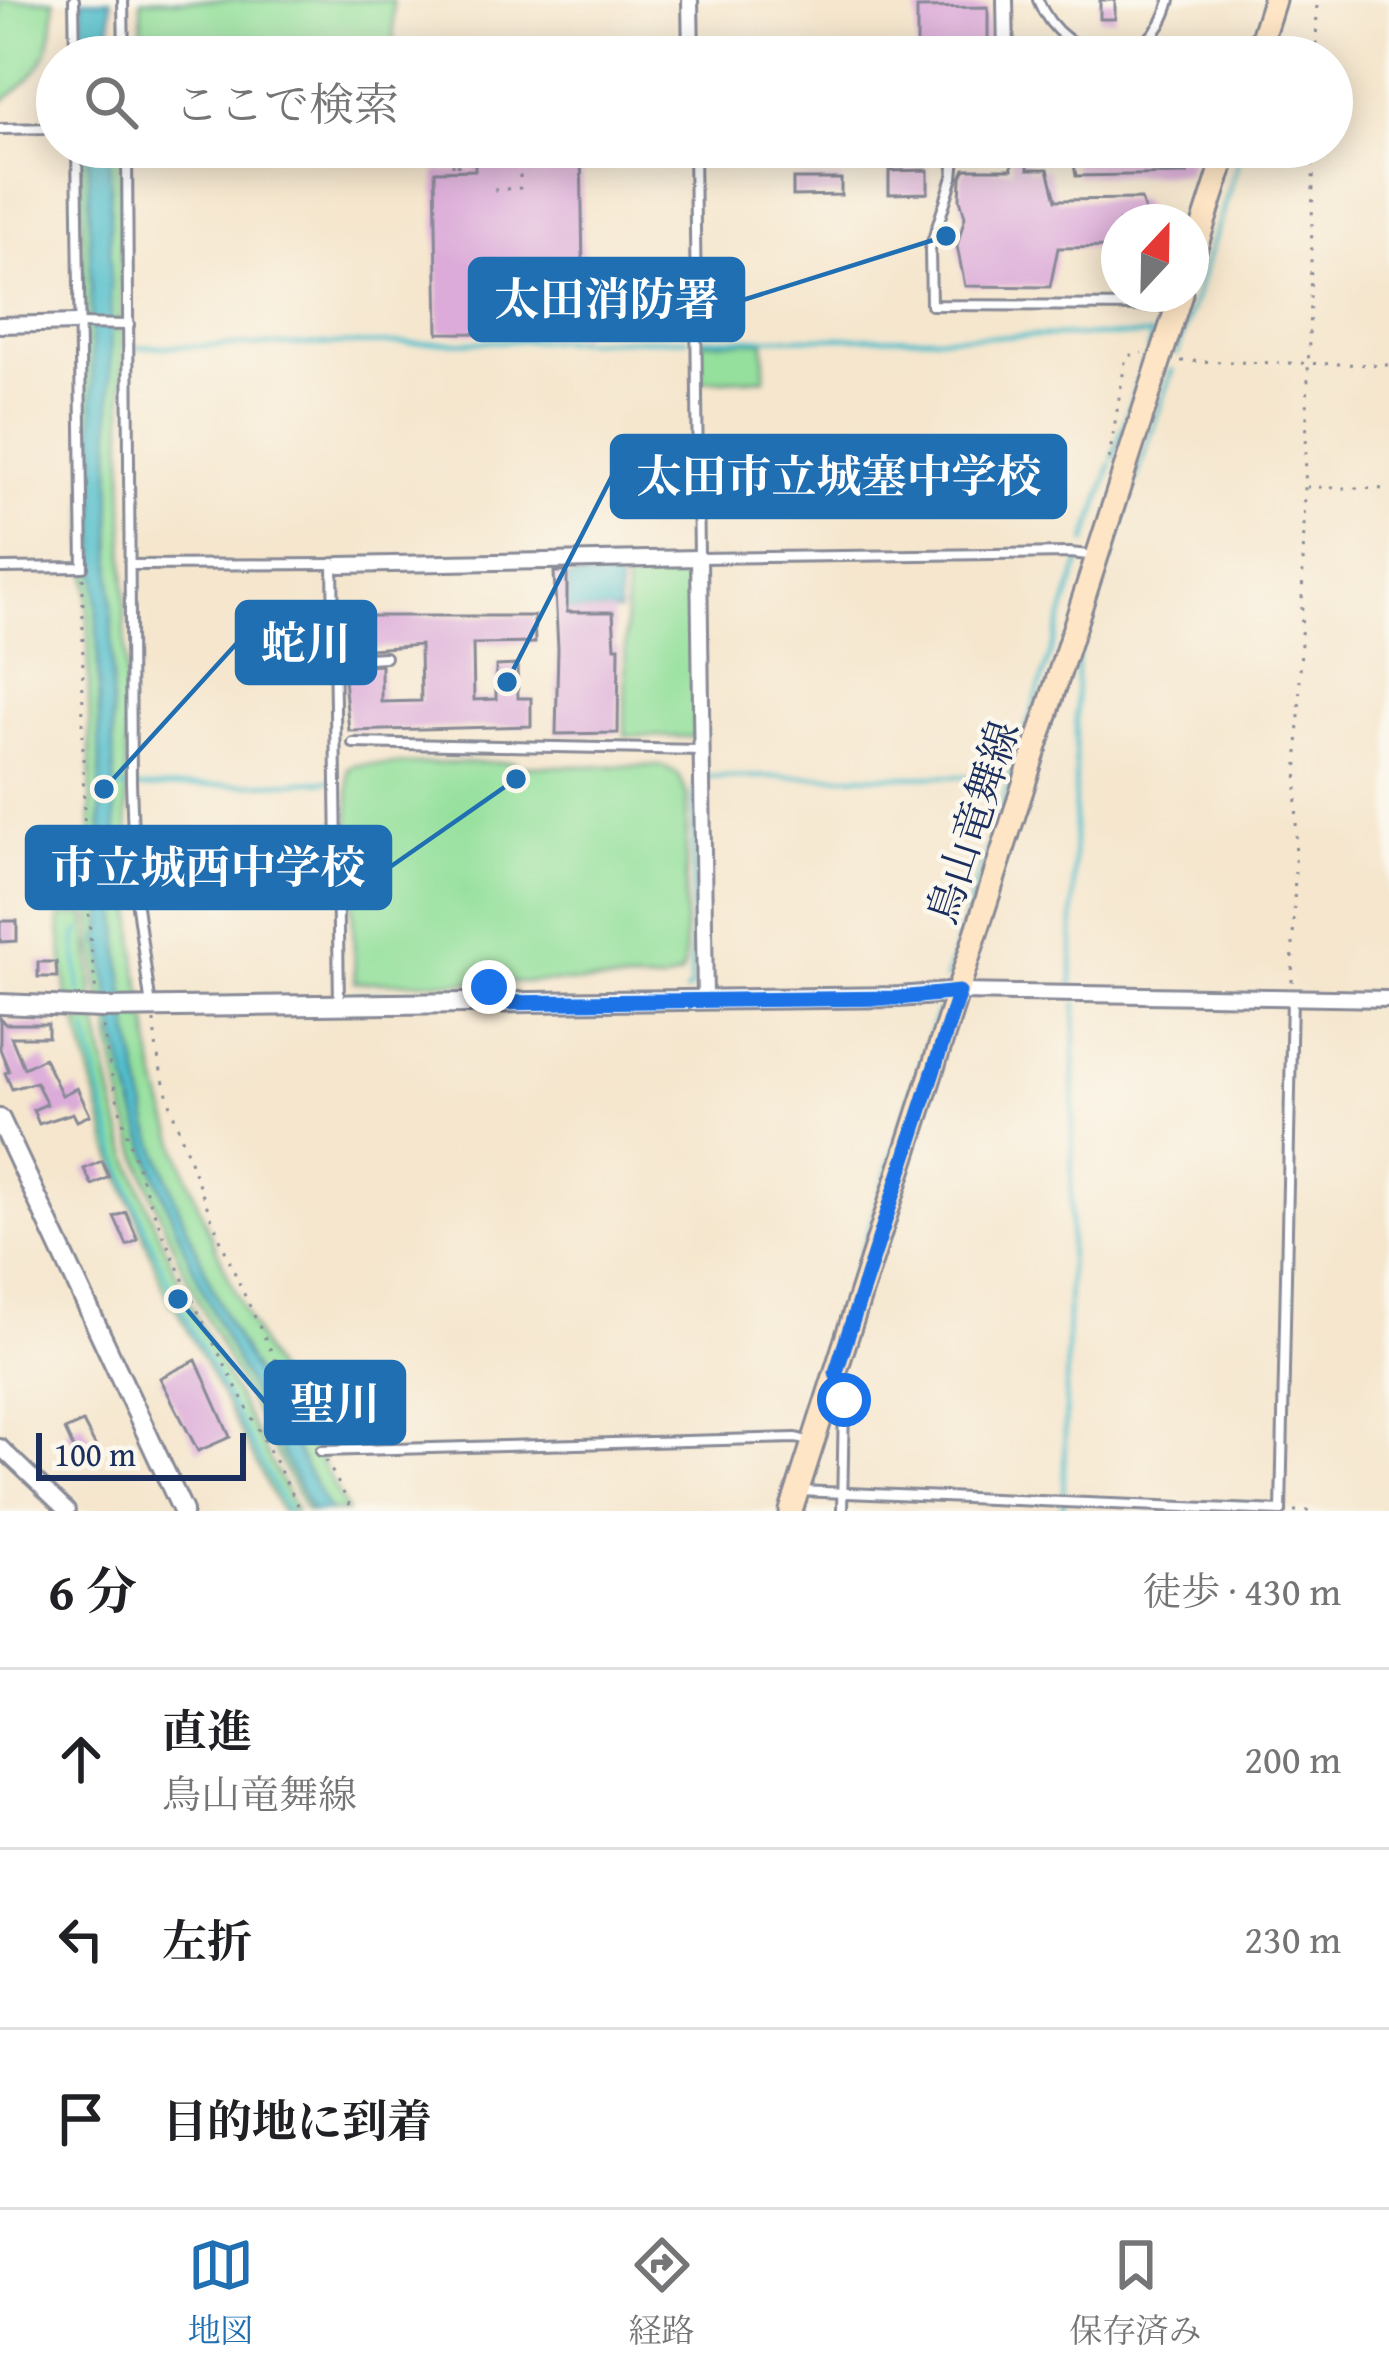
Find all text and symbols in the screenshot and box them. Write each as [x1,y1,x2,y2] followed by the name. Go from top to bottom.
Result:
[36,36,1353,168] search box
[78,69,144,135] icon: search
[174,71,399,136] text: ここで検索
[1101,204,1209,312] north arrow
[470,259,743,340] callout: 太田消防署
[494,266,720,331] text: 太田消防署
[612,436,1065,517] callout: 太田市立城塞中学校
[636,443,1042,508] text: 太田市立城塞中学校
[237,602,375,683] callout: 蛇川
[261,610,351,675] text: 蛇川
[911,713,1033,931] street label: 鳥山竜舞線
[27,827,390,908] callout: 市立城西中学校
[50,834,366,899] text: 市立城西中学校
[462,960,516,1014] route end
[266,1362,404,1443] callout: 聖川
[290,1370,380,1435] text: 聖川
[817,1373,871,1427] route start
[36,1427,246,1480] scale bar
[54,1430,136,1478] text: 100 m
[48,1553,137,1628] text: 6 分
[1143,1562,1341,1619] text: 徒歩 · 430 m
[162,1698,252,1763] text: 直進
[48,1726,114,1792] icon: ahead
[1244,1730,1341,1787] text: 200 m
[162,1765,357,1822] text: 鳥山竜舞線
[48,1906,114,1972] icon: left
[162,1908,252,1973] text: 左折
[1244,1910,1341,1967] text: 230 m
[48,2086,114,2152] icon: arrive
[162,2088,432,2153] text: 目的地に到着
[188,2232,254,2354] tab: 地図
[629,2232,695,2354] tab: 経路
[1070,2232,1202,2354] tab: 保存済み

